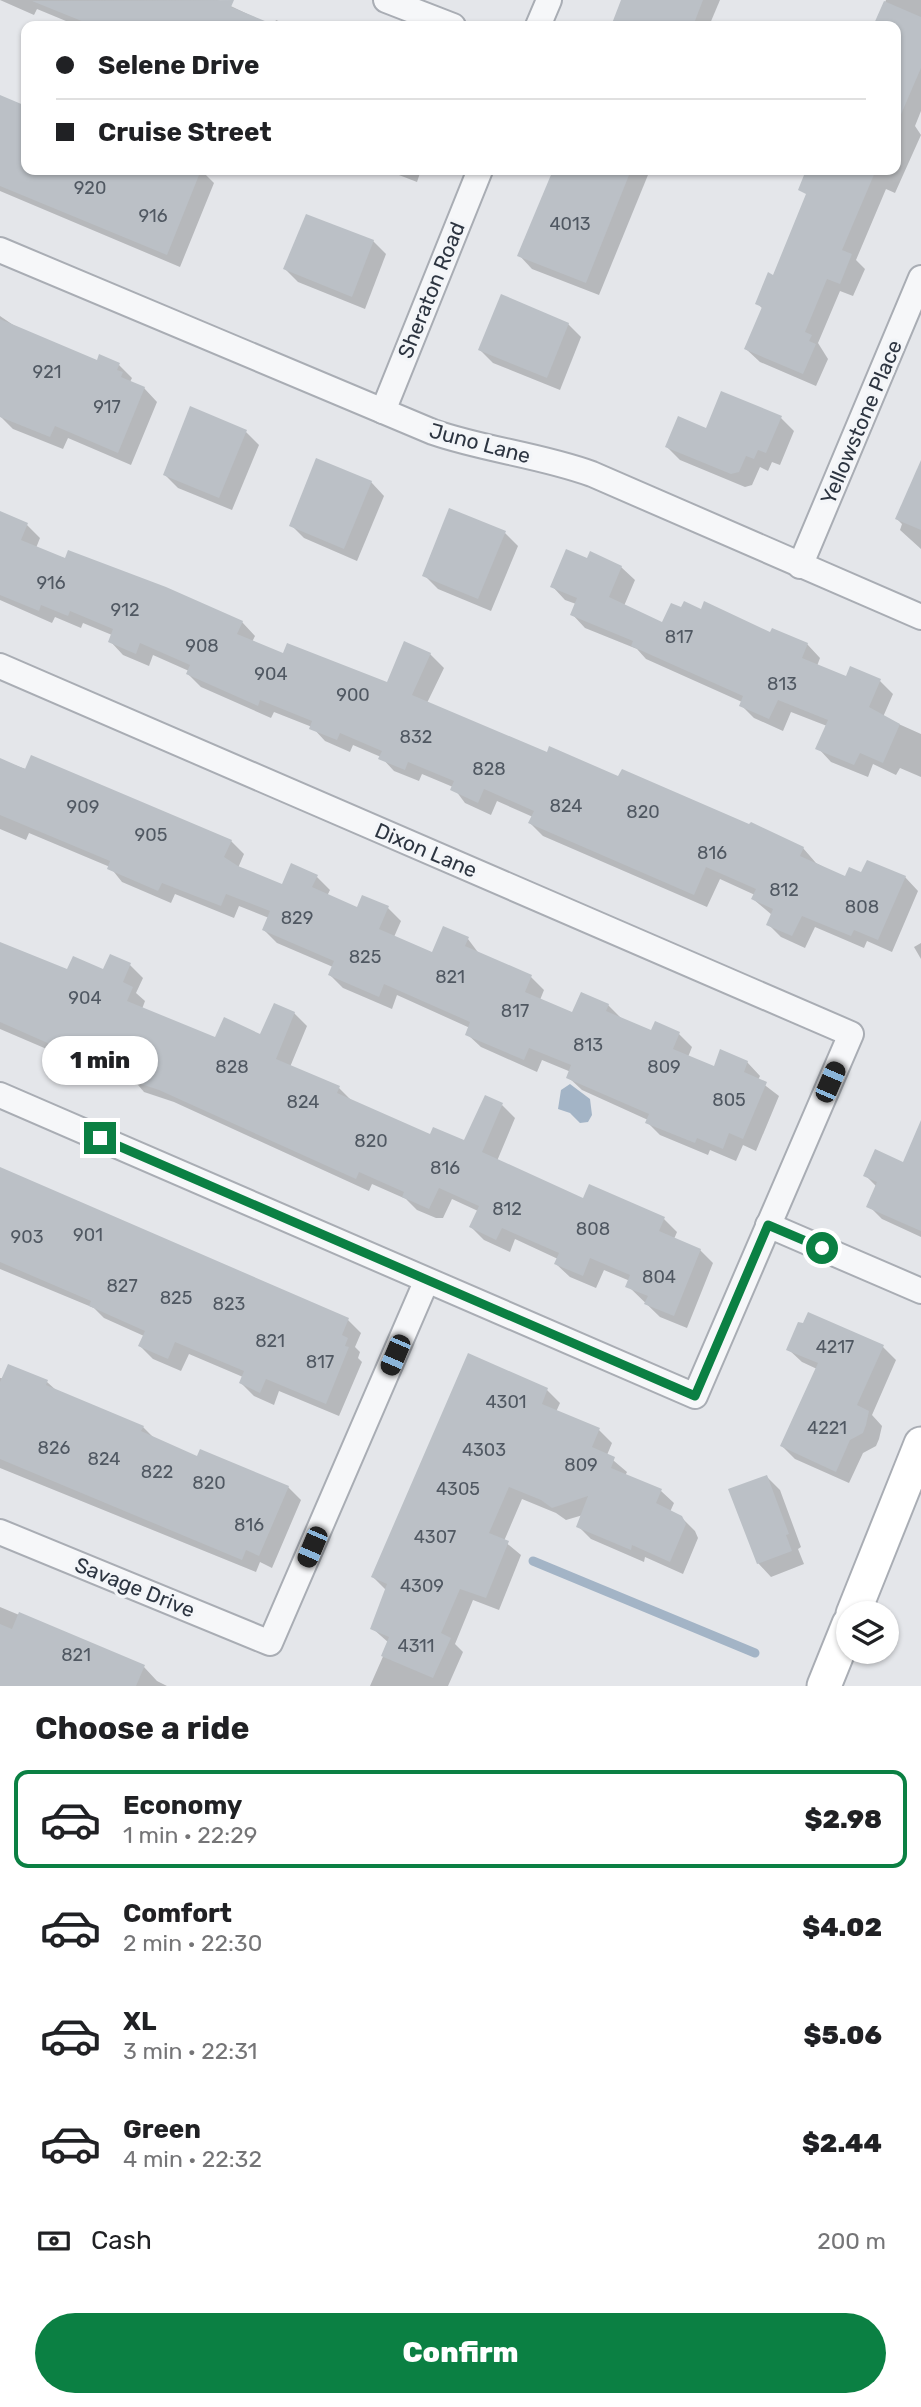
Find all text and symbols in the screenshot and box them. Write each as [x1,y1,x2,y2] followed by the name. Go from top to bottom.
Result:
[98,50,260,81] text: Selene Drive
[98,117,272,148] text: Cruise Street
[74,177,106,199] house number: 920
[138,205,168,227] house number: 916
[549,213,591,235] house number: 4013
[392,218,470,362] street label: Sheraton Road
[815,336,907,508] street label: Yellowstone Place
[33,361,61,383] house number: 921
[93,396,121,418] house number: 917
[427,418,533,468] street label: Juno Lane
[36,572,66,594] house number: 916
[111,599,139,621] house number: 912
[665,626,693,648] house number: 817
[185,635,219,657] house number: 908
[254,663,288,685] house number: 904
[767,673,797,695] house number: 813
[336,684,370,706] house number: 900
[400,726,432,748] house number: 832
[472,758,506,780] house number: 828
[549,795,583,817] house number: 824
[67,796,99,818] house number: 909
[626,801,660,823] house number: 820
[371,817,481,883] street label: Dixon Lane
[135,824,167,846] house number: 905
[697,842,727,864] house number: 816
[769,879,799,901] house number: 812
[845,896,879,918] house number: 808
[281,907,313,929] house number: 829
[349,946,381,968] house number: 825
[435,966,465,988] house number: 821
[68,987,102,1009] house number: 904
[501,1000,529,1022] house number: 817
[573,1034,603,1056] house number: 813
[42,1036,158,1086] callout: 1 min
[70,1046,130,1074] text: 1 min
[215,1056,249,1078] house number: 828
[647,1056,681,1078] house number: 809
[813,1059,848,1105] car
[712,1089,746,1111] house number: 805
[286,1091,320,1113] house number: 824
[84,1122,116,1154] route end
[354,1130,388,1152] house number: 820
[430,1157,460,1179] house number: 816
[492,1198,522,1220] house number: 812
[576,1218,610,1240] house number: 808
[73,1224,103,1246] house number: 901
[11,1226,43,1248] house number: 903
[806,1232,838,1264] route start
[642,1266,676,1288] house number: 804
[106,1275,138,1297] house number: 827
[160,1287,192,1309] house number: 825
[213,1293,245,1315] house number: 823
[255,1330,285,1352] house number: 821
[378,1332,413,1378] car
[816,1336,854,1358] house number: 4217
[306,1351,334,1373] house number: 817
[485,1391,527,1413] house number: 4301
[807,1417,847,1439] house number: 4221
[38,1437,71,1459] house number: 826
[462,1439,506,1461] house number: 4303
[87,1448,121,1470] house number: 824
[564,1454,598,1476] house number: 809
[141,1461,173,1483] house number: 822
[192,1472,226,1494] house number: 820
[436,1478,480,1500] house number: 4305
[234,1514,264,1536] house number: 816
[295,1524,330,1570] car
[414,1526,456,1548] house number: 4307
[71,1552,199,1622] street label: Savage Drive
[400,1575,444,1597] house number: 4309
[836,1601,899,1664] map controls
[836,1601,899,1664] button: layers
[397,1635,435,1657] house number: 4311
[61,1644,91,1666] house number: 821
[35,1709,249,1747] text: Choose a ride
[39,1788,102,1851] icon: car
[123,1790,242,1821] text: Economy
[804,1804,882,1835] text: $2.98
[123,1821,257,1849] text: 1 min · 22:29
[39,1896,102,1959] icon: car
[123,1898,232,1929] text: Comfort
[802,1912,882,1943] text: $4.02
[123,1929,262,1957] text: 2 min · 22:30
[39,2004,102,2067] icon: car
[123,2006,156,2037] text: XL
[803,2020,882,2051] text: $5.06
[123,2037,257,2065] text: 3 min · 22:31
[39,2112,102,2175] icon: car
[123,2114,201,2145] text: Green
[802,2128,882,2159] text: $2.44
[123,2145,262,2173] text: 4 min · 22:32
[35,2222,73,2260] icon: cash
[91,2225,152,2256] text: Cash
[817,2227,886,2255] text: 200 m
[35,2313,886,2393] button: Confirm

